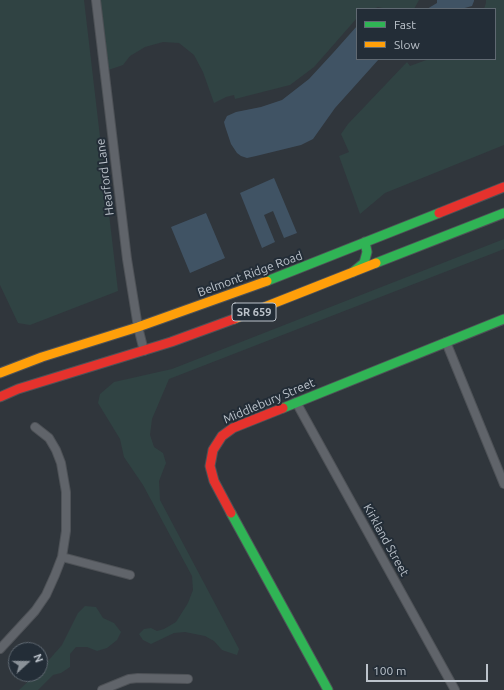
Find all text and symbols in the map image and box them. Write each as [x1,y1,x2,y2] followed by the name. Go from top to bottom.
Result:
[356,8,496,60] legend
[394,18,416,31] text: Fast
[394,38,420,51] text: Slow
[93,138,117,216] street label: Hearford Lane
[196,248,304,300] street label: Belmont Ridge Road
[232,303,276,321] road number: SR 659
[221,375,317,427] street label: Middlebury Street
[360,501,412,579] street label: Kirkland Street
[8,642,48,682] north arrow
[31,652,45,664] text: N
[368,656,490,682] scale bar
[373,664,406,677] text: 100 m

